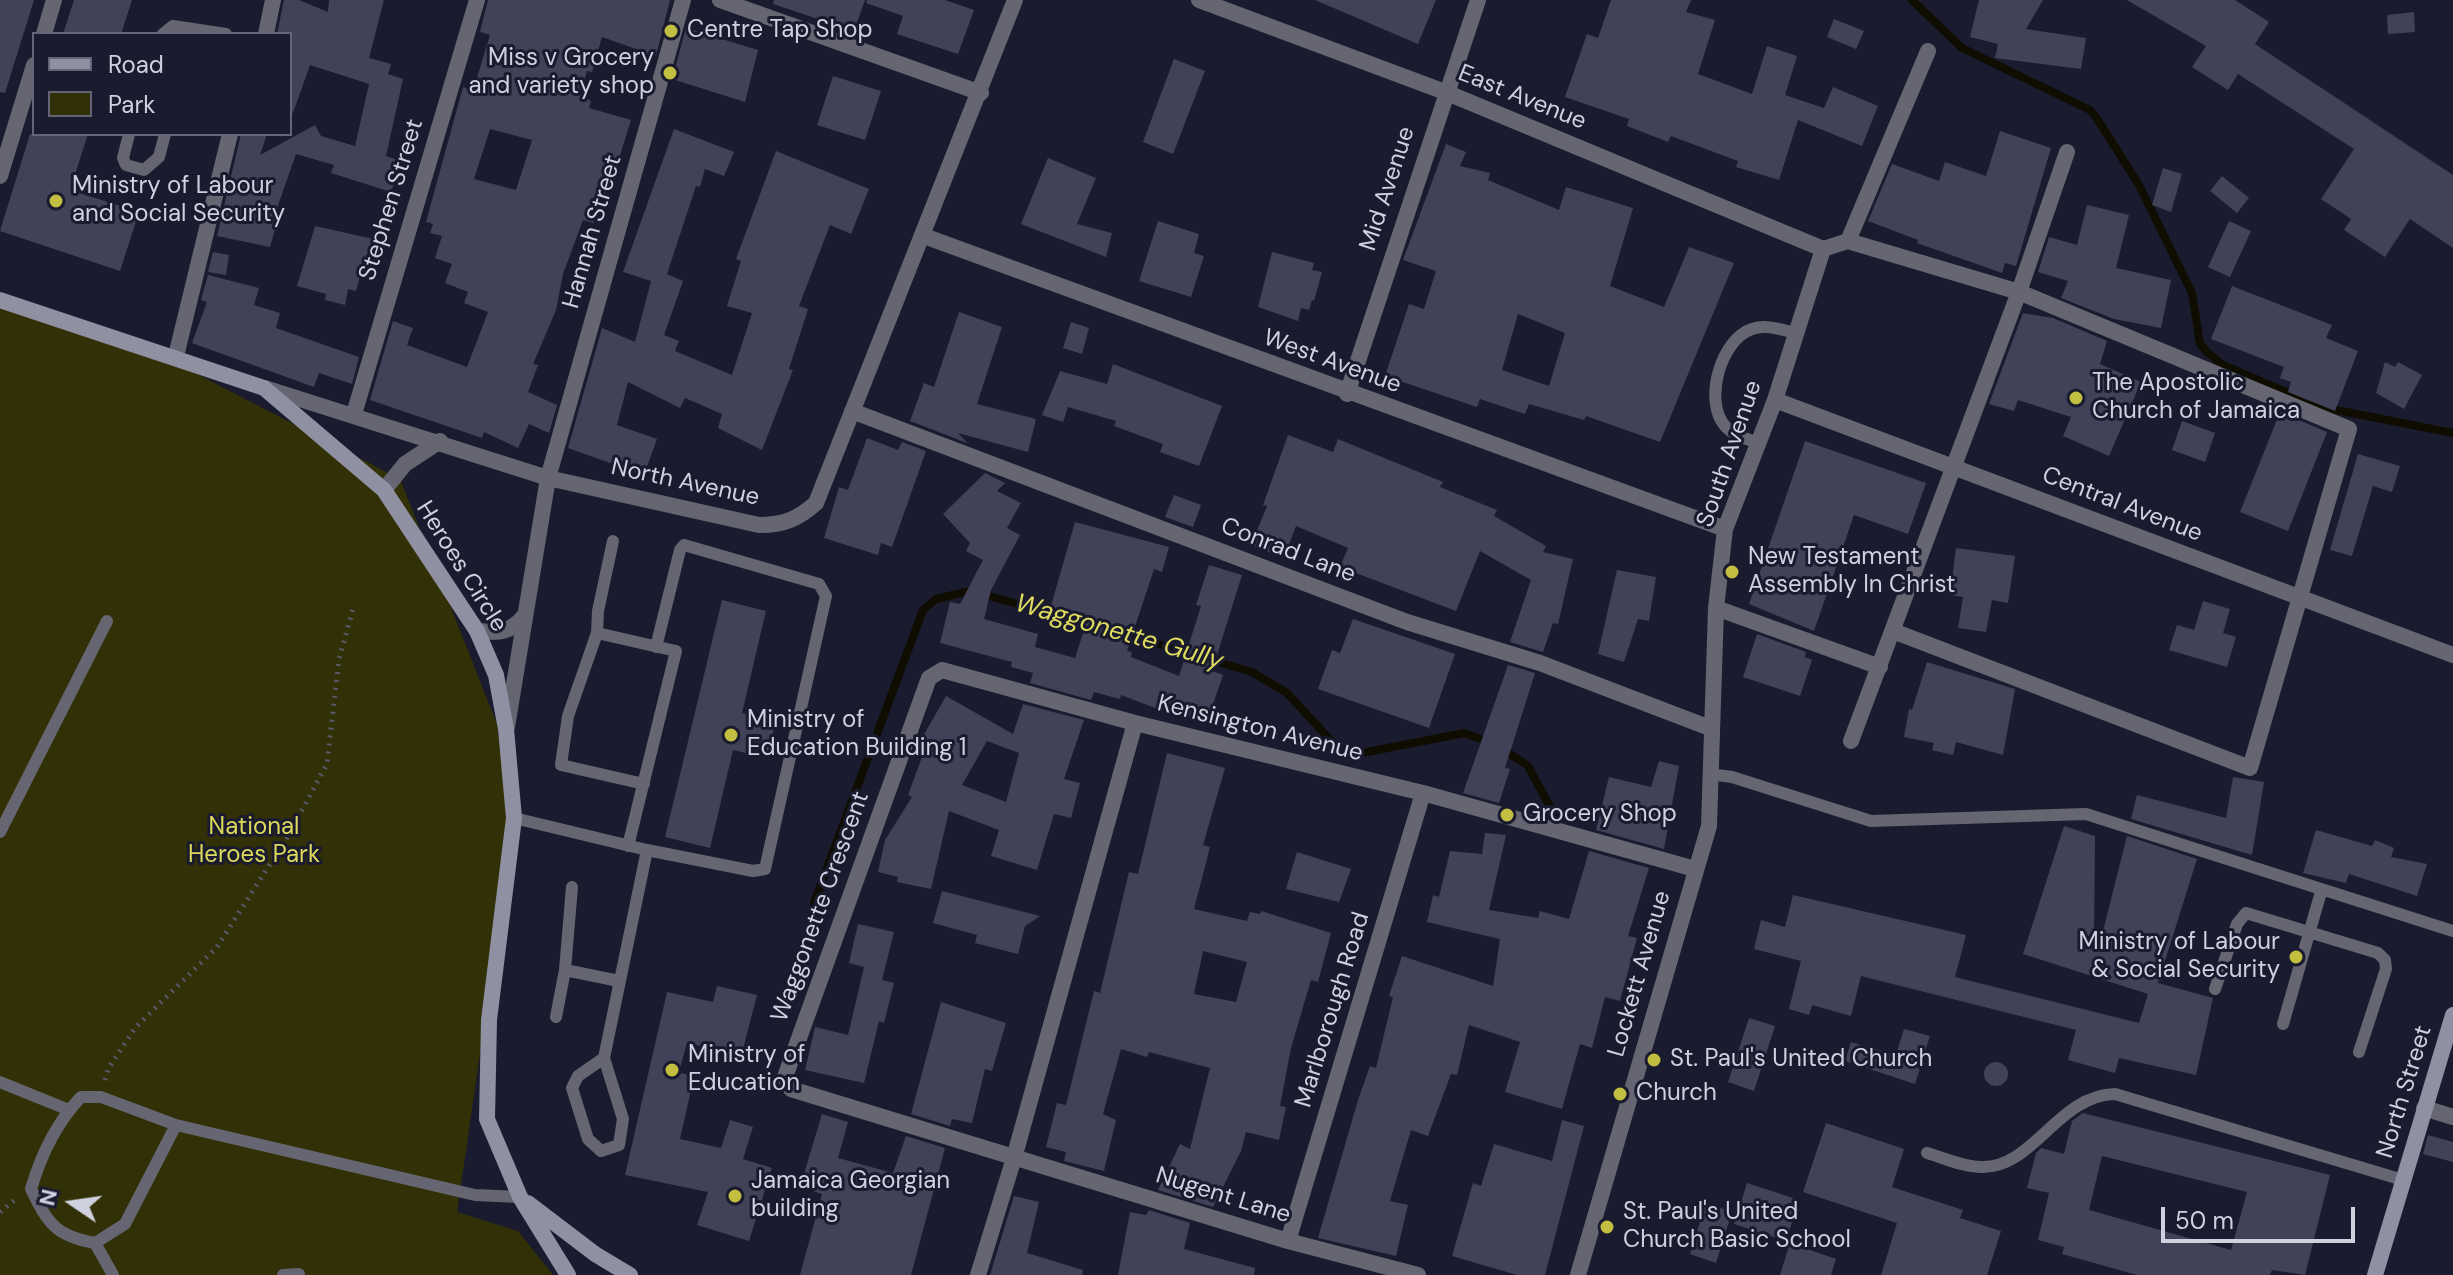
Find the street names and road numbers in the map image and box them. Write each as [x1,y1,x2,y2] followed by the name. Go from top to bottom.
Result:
[1454,59,1590,137] street label: East Avenue
[354,116,430,284] street label: Stephen Street
[1354,123,1422,255] street label: Mid Avenue
[557,152,629,312] street label: Hannah Street
[1259,324,1405,400] street label: West Avenue
[1691,377,1769,531] street label: South Avenue
[608,453,762,513] street label: North Avenue
[2038,461,2206,549] street label: Central Avenue
[409,496,513,638] street label: Heroes Circle
[1217,512,1359,590] street label: Conrad Lane
[1154,690,1366,768] street label: Kensington Avenue
[766,788,876,1026] street label: Waggonette Crescent
[1603,888,1677,1060] street label: Lockett Avenue
[1290,909,1376,1111] street label: Marlborough Road
[2371,1022,2439,1162] street label: North Street
[1152,1162,1294,1230] street label: Nugent Lane

